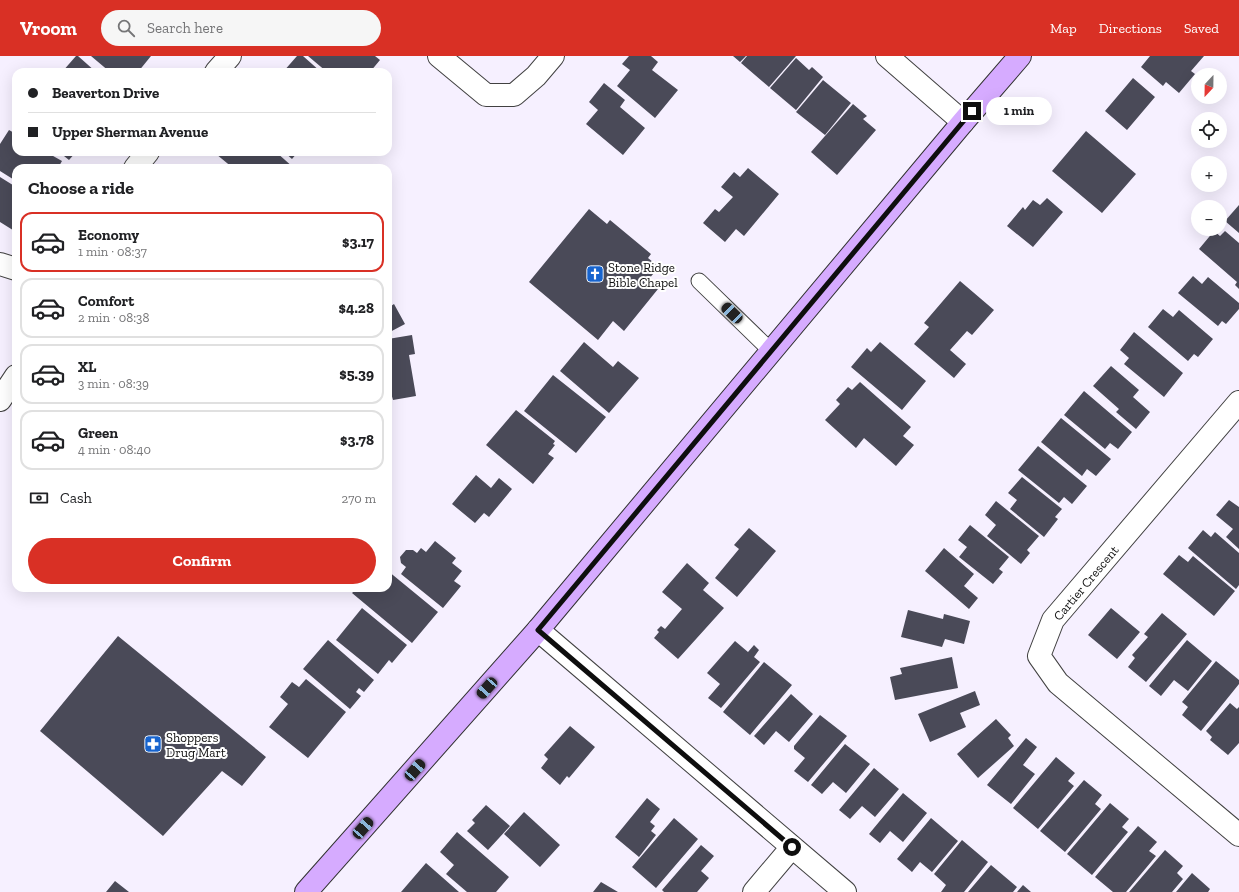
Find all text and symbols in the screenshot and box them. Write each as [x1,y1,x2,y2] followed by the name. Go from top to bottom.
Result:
[101,10,381,46] search box
[20,17,77,40] text: Vroom
[115,17,137,39] icon: search
[147,19,223,37] text: Search here
[1050,20,1077,37] text: Map
[1099,20,1162,37] text: Directions
[1184,20,1219,37] text: Saved
[1191,68,1227,104] north arrow
[1191,68,1227,236] map controls
[52,84,159,102] text: Beaverton Drive
[986,97,1052,125] callout: 1 min
[963,102,981,120] route end
[1004,103,1034,118] text: 1 min
[1191,112,1227,148] button: locate
[52,123,208,141] text: Upper Sherman Avenue
[1191,156,1227,192] button: +
[28,177,134,199] text: Choose a ride
[1191,200,1227,236] button: −
[30,224,66,260] icon: car
[78,226,139,244] text: Economy
[342,233,374,251] text: $3.17
[78,244,147,259] text: 1 min · 08:37
[608,260,678,290] place label: Stone Ridge Bible Chapel
[585,264,605,284] church icon: Stone Ridge Bible Chapel
[30,290,66,326] icon: car
[78,292,134,310] text: Comfort
[339,299,374,317] text: $4.28
[719,300,745,326] car
[78,310,149,325] text: 2 min · 08:38
[30,356,66,392] icon: car
[78,358,96,376] text: XL
[339,365,374,383] text: $5.39
[78,376,149,391] text: 3 min · 08:39
[30,422,66,458] icon: car
[78,424,118,442] text: Green
[340,431,374,449] text: $3.78
[78,442,151,457] text: 4 min · 08:40
[28,487,50,509] icon: cash
[60,489,92,507] text: Cash
[342,491,376,506] text: 270 m
[28,538,376,584] button: Confirm
[1050,542,1122,623] street label: Cartier Crescent
[475,675,499,701] car
[166,730,226,760] place label: Shoppers Drug Mart
[143,734,163,754] pharmacy icon: Shoppers Drug Mart
[403,757,427,783] car
[351,815,375,841] car
[783,838,801,856] route start

